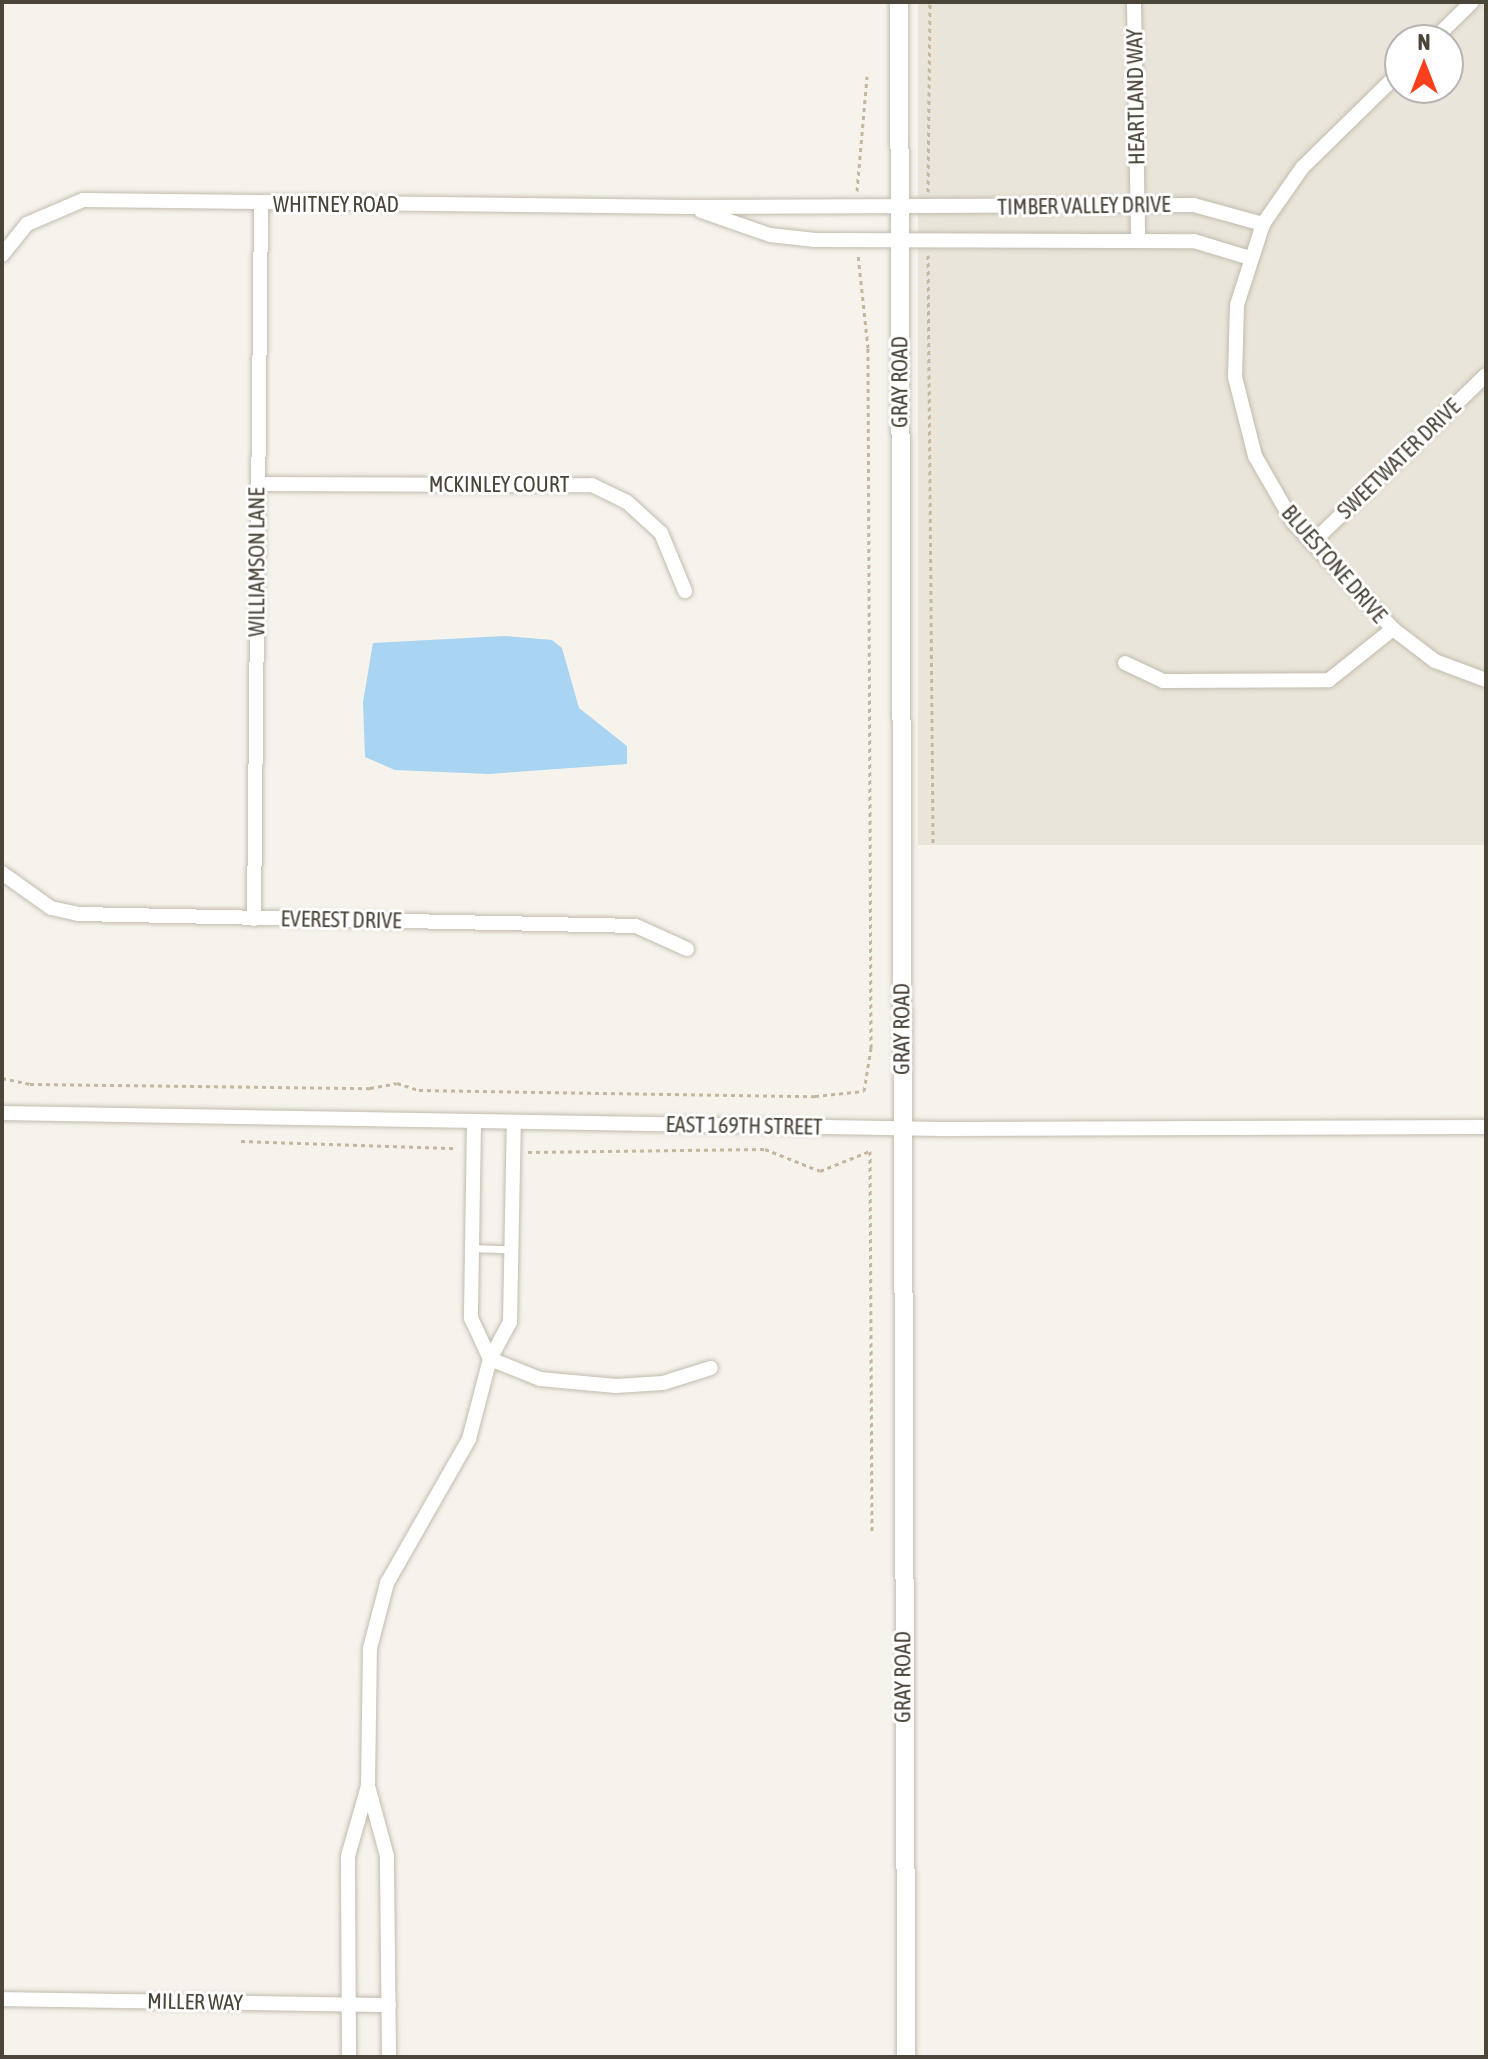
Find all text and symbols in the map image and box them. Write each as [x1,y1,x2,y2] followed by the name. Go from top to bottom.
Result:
[1384,24,1464,104] north arrow
[1122,29,1150,165] street label: HEARTLAND WAY
[1418,29,1430,55] text: N
[997,191,1171,221] street label: TIMBER VALLEY DRIVE
[273,192,399,218] street label: WHITNEY ROAD
[887,336,913,428] street label: GRAY ROAD
[1332,394,1466,524] street label: SWEETWATER DRIVE
[429,472,569,498] street label: MCKINLEY COURT
[244,487,270,637] street label: WILLIAMSON LANE
[1276,500,1392,628] street label: BLUESTONE DRIVE
[280,906,402,934] street label: EVEREST DRIVE
[889,983,915,1075] street label: GRAY ROAD
[665,1111,823,1141] street label: EAST 169TH STREET
[890,1631,916,1723] street label: GRAY ROAD
[147,1988,243,2016] street label: MILLER WAY

